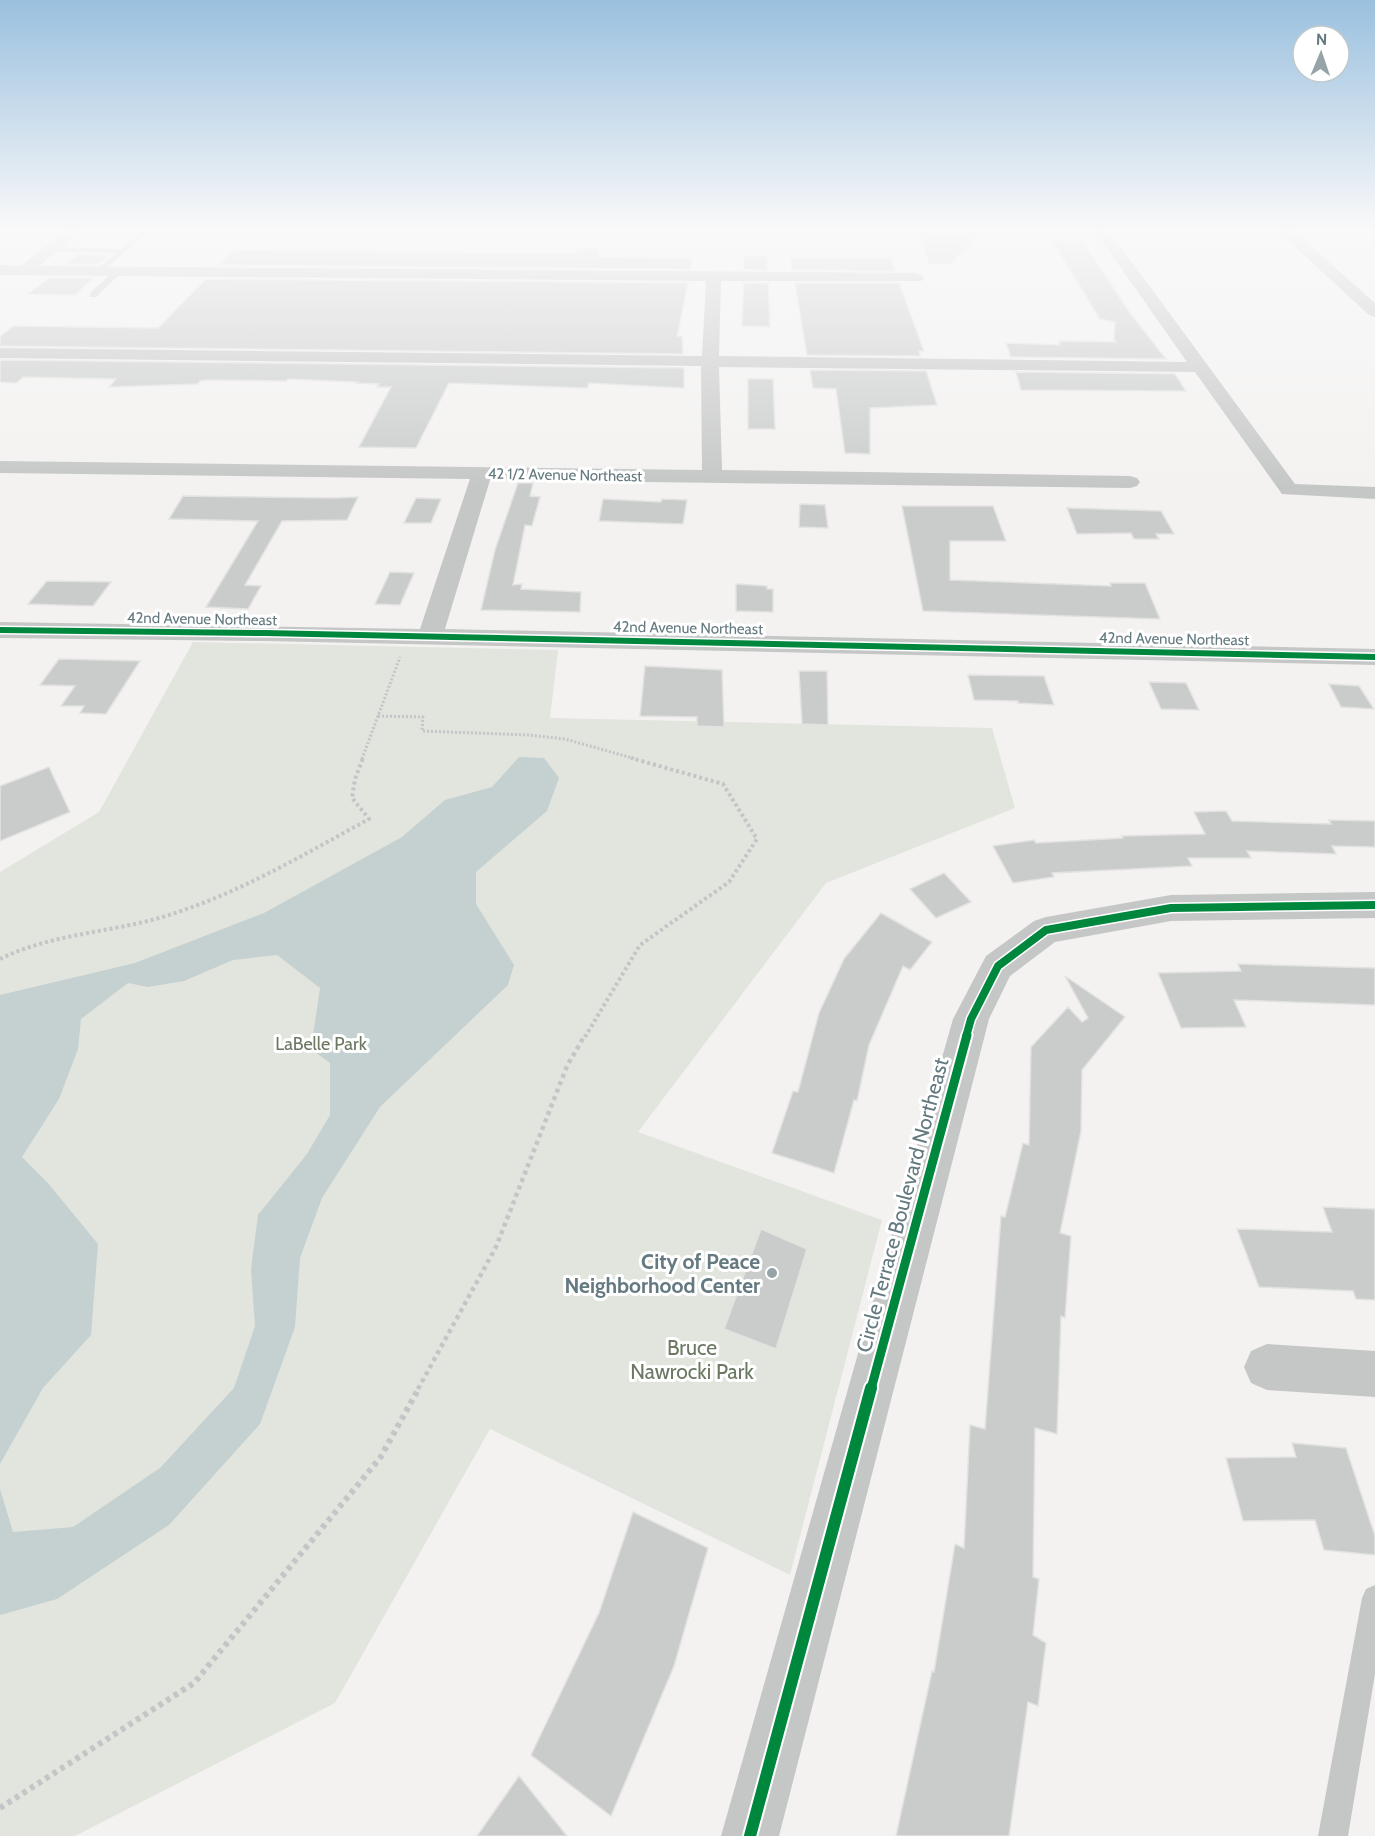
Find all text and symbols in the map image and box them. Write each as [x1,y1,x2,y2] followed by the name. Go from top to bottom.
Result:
[1291,24,1351,84] north arrow
[1316,30,1327,49] text: N
[488,465,642,485] street label: 42 1/2 Avenue Northeast
[127,609,277,629] street label: 42nd Avenue Northeast
[613,618,763,638] street label: 42nd Avenue Northeast
[1099,629,1249,649] street label: 42nd Avenue Northeast
[275,1033,368,1055] park label: LaBelle Park
[851,1055,953,1355] street label: Circle Terrace Boulevard Northeast
[565,1249,760,1298] place label: City of Peace Neighborhood Center
[765,1266,779,1280] marker: City of Peace Neighborhood Center
[630,1335,754,1384] park label: Bruce Nawrocki Park

